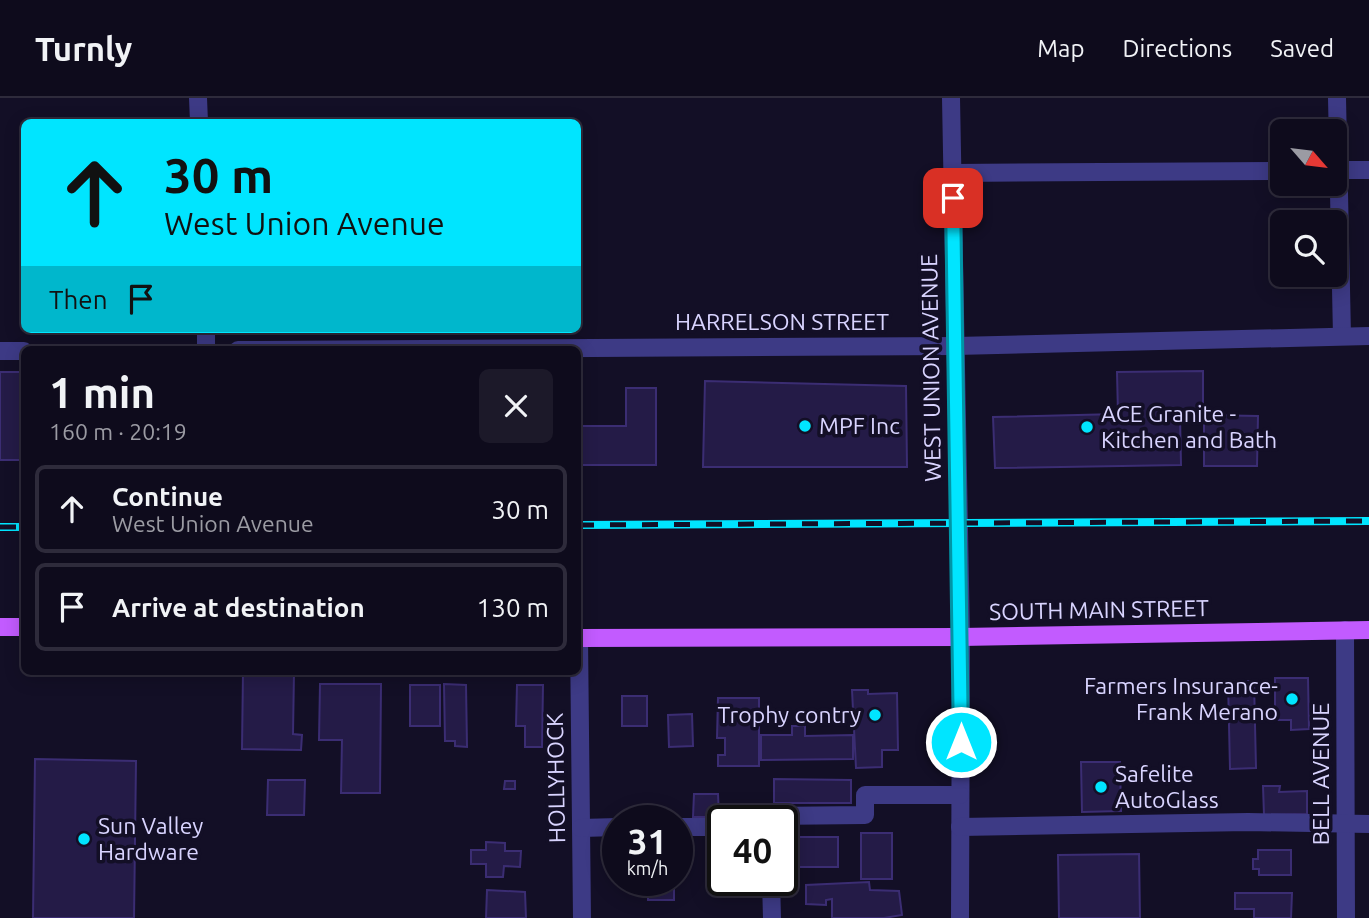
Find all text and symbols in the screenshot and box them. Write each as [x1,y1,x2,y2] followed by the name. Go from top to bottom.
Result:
[35,30,132,67] text: Turnly
[1037,35,1084,62] text: Map
[1122,35,1232,62] text: Directions
[1270,35,1334,62] text: Saved
[1270,119,1348,196] north arrow
[1270,119,1347,287] map controls
[49,147,140,238] icon: ahead
[164,147,273,202] text: 30 m
[923,168,983,228] pin
[934,179,972,217] icon: arrive
[164,205,445,241] text: West Union Avenue
[1270,210,1347,287] button: search
[916,254,945,482] street label: WEST UNION AVENUE
[122,280,160,318] icon: arrive
[49,285,108,314] text: Then
[675,309,889,334] street label: HARRELSON STREET
[49,369,155,416] text: 1 min
[479,369,553,443] button: close
[1101,401,1277,452] place label: ACE Granite - Kitchen and Bath
[819,413,900,438] place label: MPF Inc
[797,418,813,434] marker: MPF Inc
[49,419,187,444] text: 160 m · 20:19
[1079,419,1095,435] marker: ACE Granite - Kitchen and Bath
[112,482,223,511] text: Continue
[53,490,91,528] icon: ahead
[491,495,549,524] text: 30 m
[112,511,314,536] text: West Union Avenue
[53,588,91,626] icon: arrive
[112,593,365,622] text: Arrive at destination
[477,593,549,622] text: 130 m
[989,595,1209,624] street label: SOUTH MAIN STREET
[1084,673,1278,724] place label: Farmers Insurance- Frank Merano
[1284,691,1300,707] marker: Farmers Insurance- Frank Merano
[718,702,861,727] place label: Trophy contry
[1308,703,1333,845] street label: BELL AVENUE
[924,705,998,779] position arrow
[867,707,883,723] marker: Trophy contry
[542,713,569,843] street label: HOLLYHOCK
[1115,761,1219,812] place label: Safelite AutoGlass
[1093,779,1109,795] marker: Safelite AutoGlass
[707,805,798,896] speed limit sign: 40
[98,813,203,864] place label: Sun Valley Hardware
[628,821,667,861] text: 31
[76,831,92,847] marker: Sun Valley Hardware
[627,858,668,878] text: km/h

